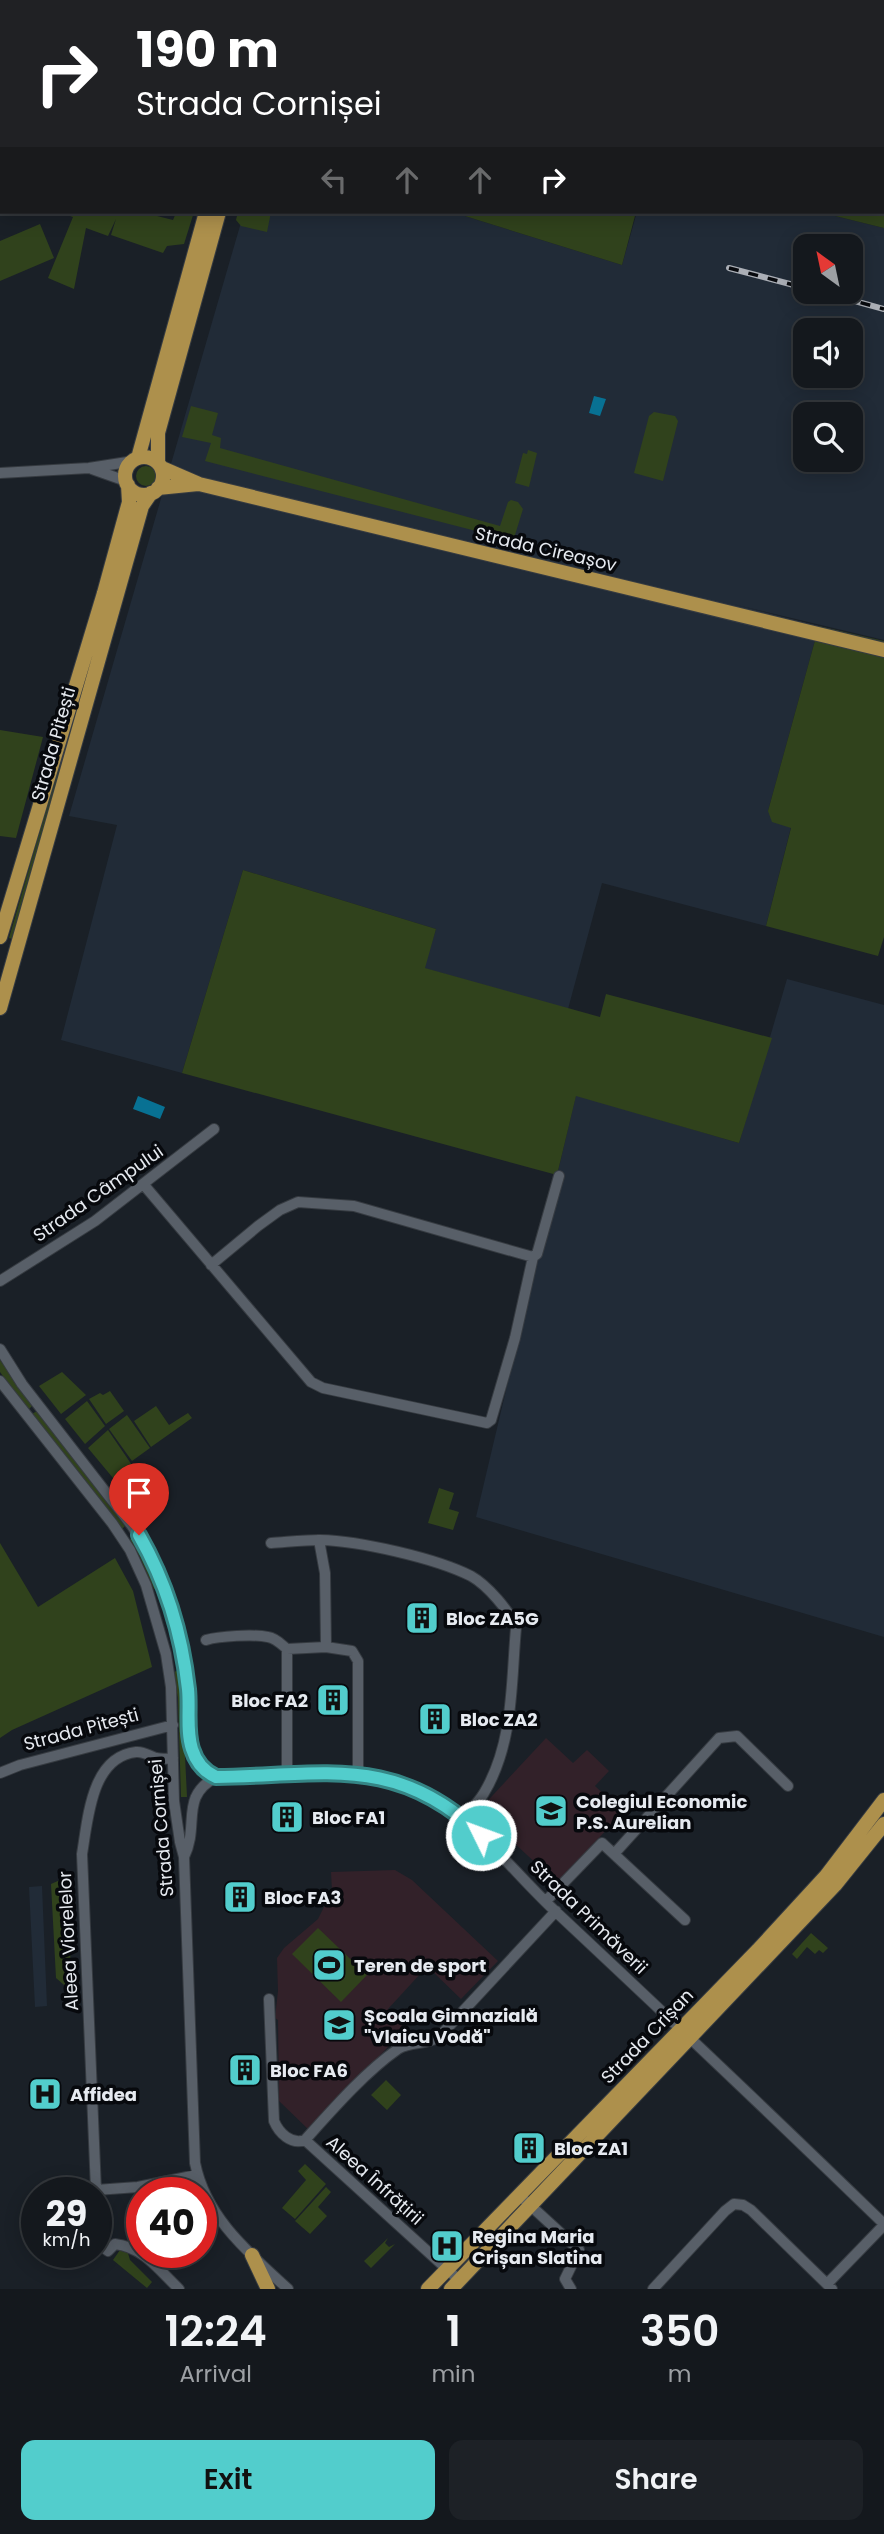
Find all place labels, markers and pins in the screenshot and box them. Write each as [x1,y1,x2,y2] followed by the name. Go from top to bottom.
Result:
[109,1463,169,1535] pin
[403,1599,441,1637] building icon: Bloc ZA5G
[446,1606,539,1631] place label: Bloc ZA5G
[314,1681,352,1719] building icon: Bloc FA2
[231,1688,308,1713] place label: Bloc FA2
[416,1700,454,1738] building icon: Bloc ZA2
[460,1707,538,1732] place label: Bloc ZA2
[576,1789,747,1835] place label: Colegiul Economic P.S. Aurelian
[532,1792,570,1830] school or university icon: Colegiul Economic P.S. Aurelian
[268,1798,306,1836] building icon: Bloc FA1
[312,1805,385,1830] place label: Bloc FA1
[221,1878,259,1916] building icon: Bloc FA3
[264,1885,341,1910] place label: Bloc FA3
[310,1946,348,1984] sports icon: Teren de sport
[354,1953,486,1978] place label: Teren de sport
[364,2003,538,2049] place label: Școala Gimnazială "Vlaicu Vodă"
[320,2006,358,2044] school or university icon: Școala Gimnazială "Vlaicu Vodă"
[226,2051,264,2089] building icon: Bloc FA6
[270,2058,348,2083] place label: Bloc FA6
[26,2075,64,2113] hospital icon: Affidea
[70,2082,137,2107] place label: Affidea
[510,2129,548,2167] building icon: Bloc ZA1
[554,2136,628,2161] place label: Bloc ZA1
[472,2224,603,2270] place label: Regina Maria Crișan Slatina
[428,2227,466,2265] hospital icon: Regina Maria Crișan Slatina

